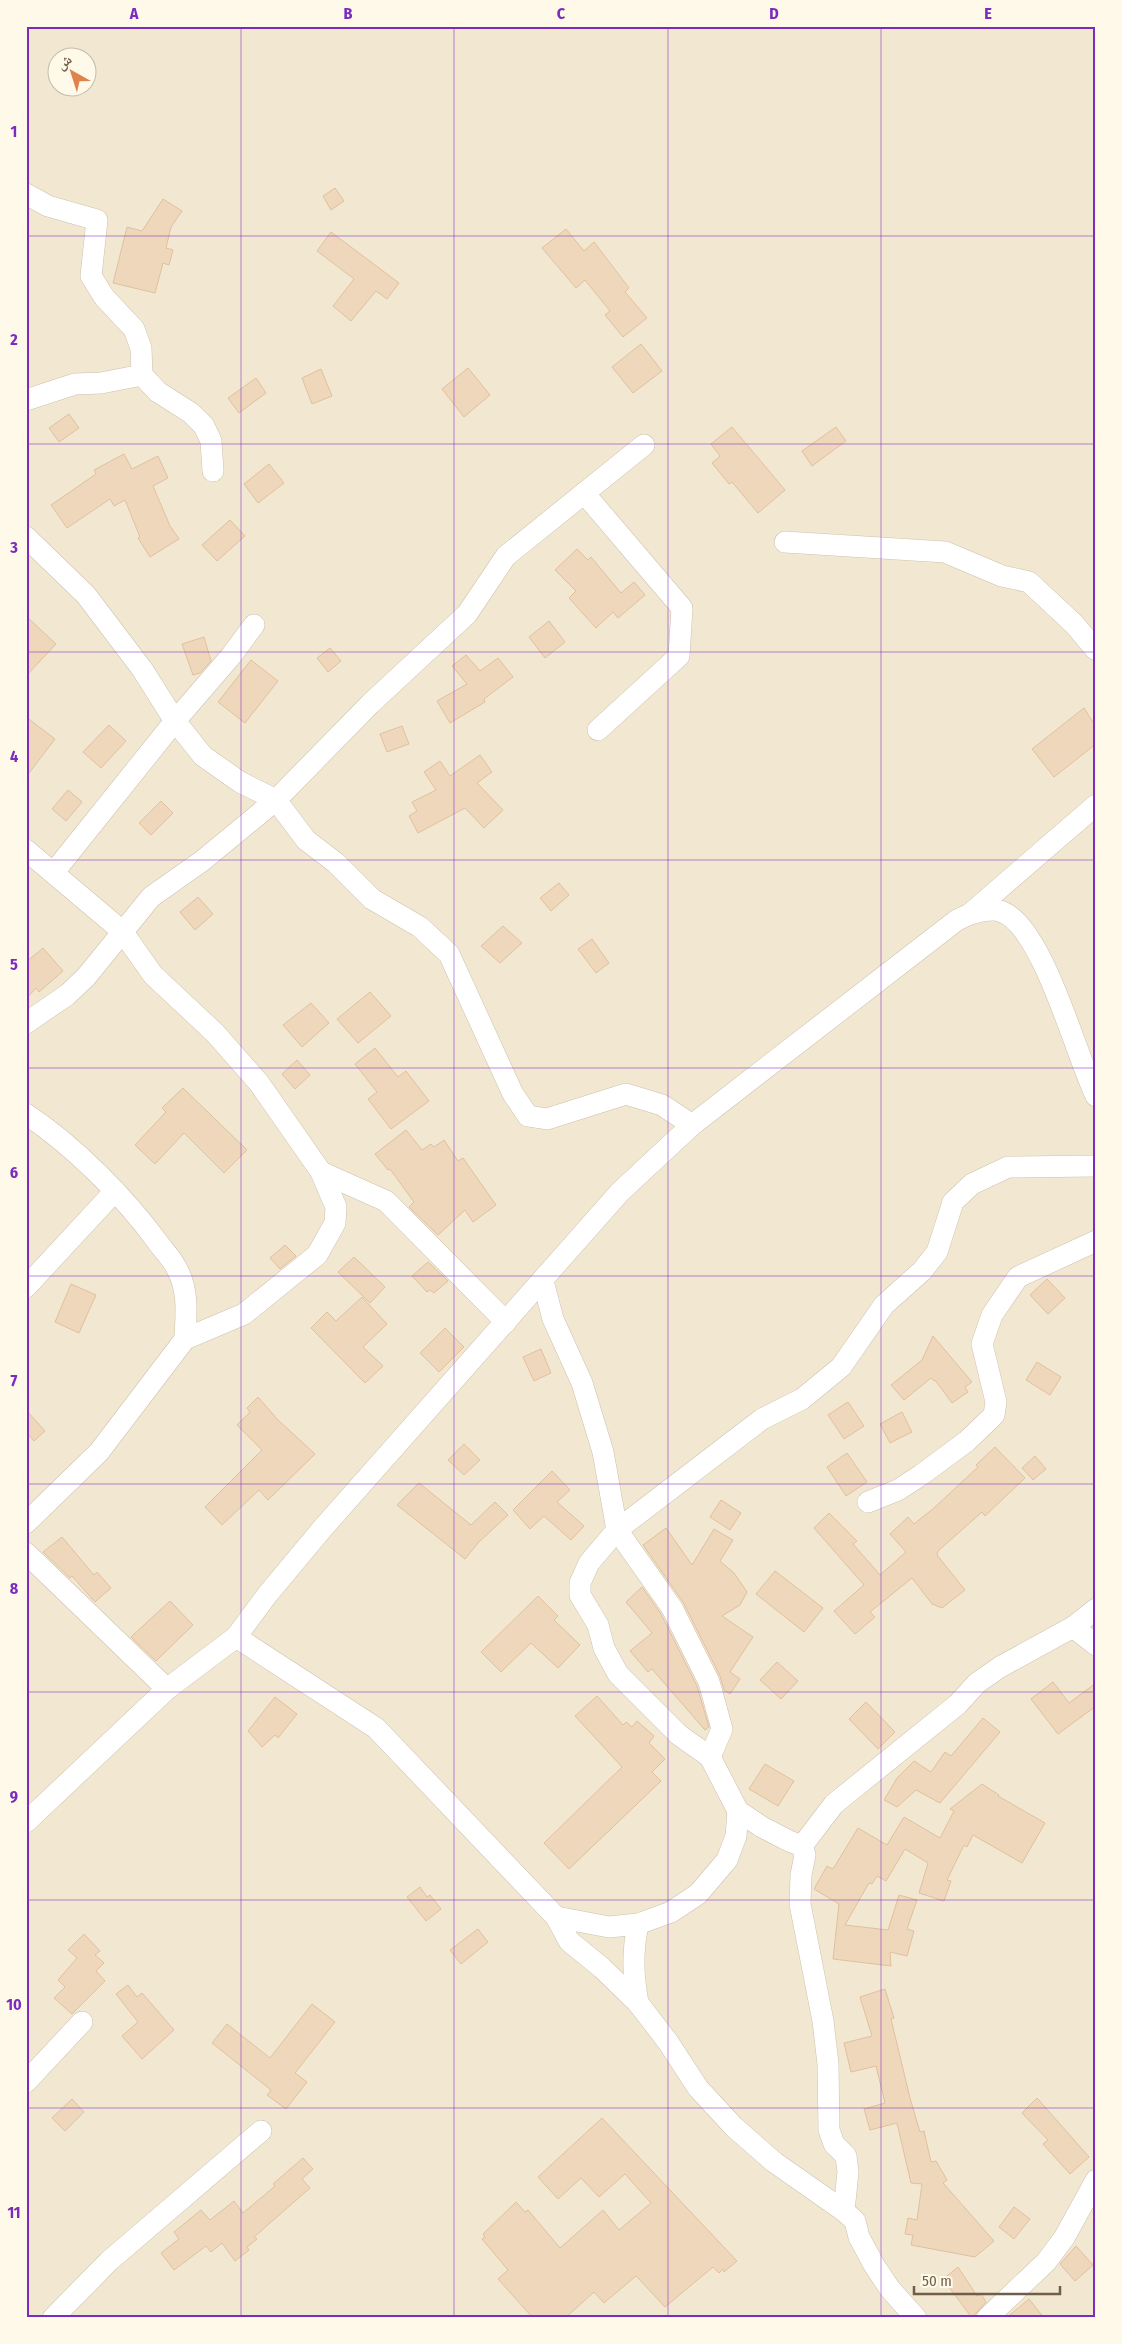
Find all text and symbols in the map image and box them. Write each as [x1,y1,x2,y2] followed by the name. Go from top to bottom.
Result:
[129,4,139,23] text: A
[344,4,353,23] text: B
[557,4,566,23] text: C
[769,4,779,23] text: D
[984,4,992,23] text: E
[48,48,98,98] north arrow
[53,51,75,74] text: ش
[11,122,17,141] text: 1
[9,330,18,349] text: 2
[9,538,18,557] text: 3
[10,747,18,766] text: 4
[10,955,18,974] text: 5
[10,1163,18,1182] text: 6
[11,1371,18,1390] text: 7
[10,1579,19,1598] text: 8
[10,1787,18,1806] text: 9
[6,1995,22,2014] text: 10
[7,2203,21,2222] text: 11
[914,2264,1061,2296] scale bar
[922,2272,952,2290] text: 50 m

